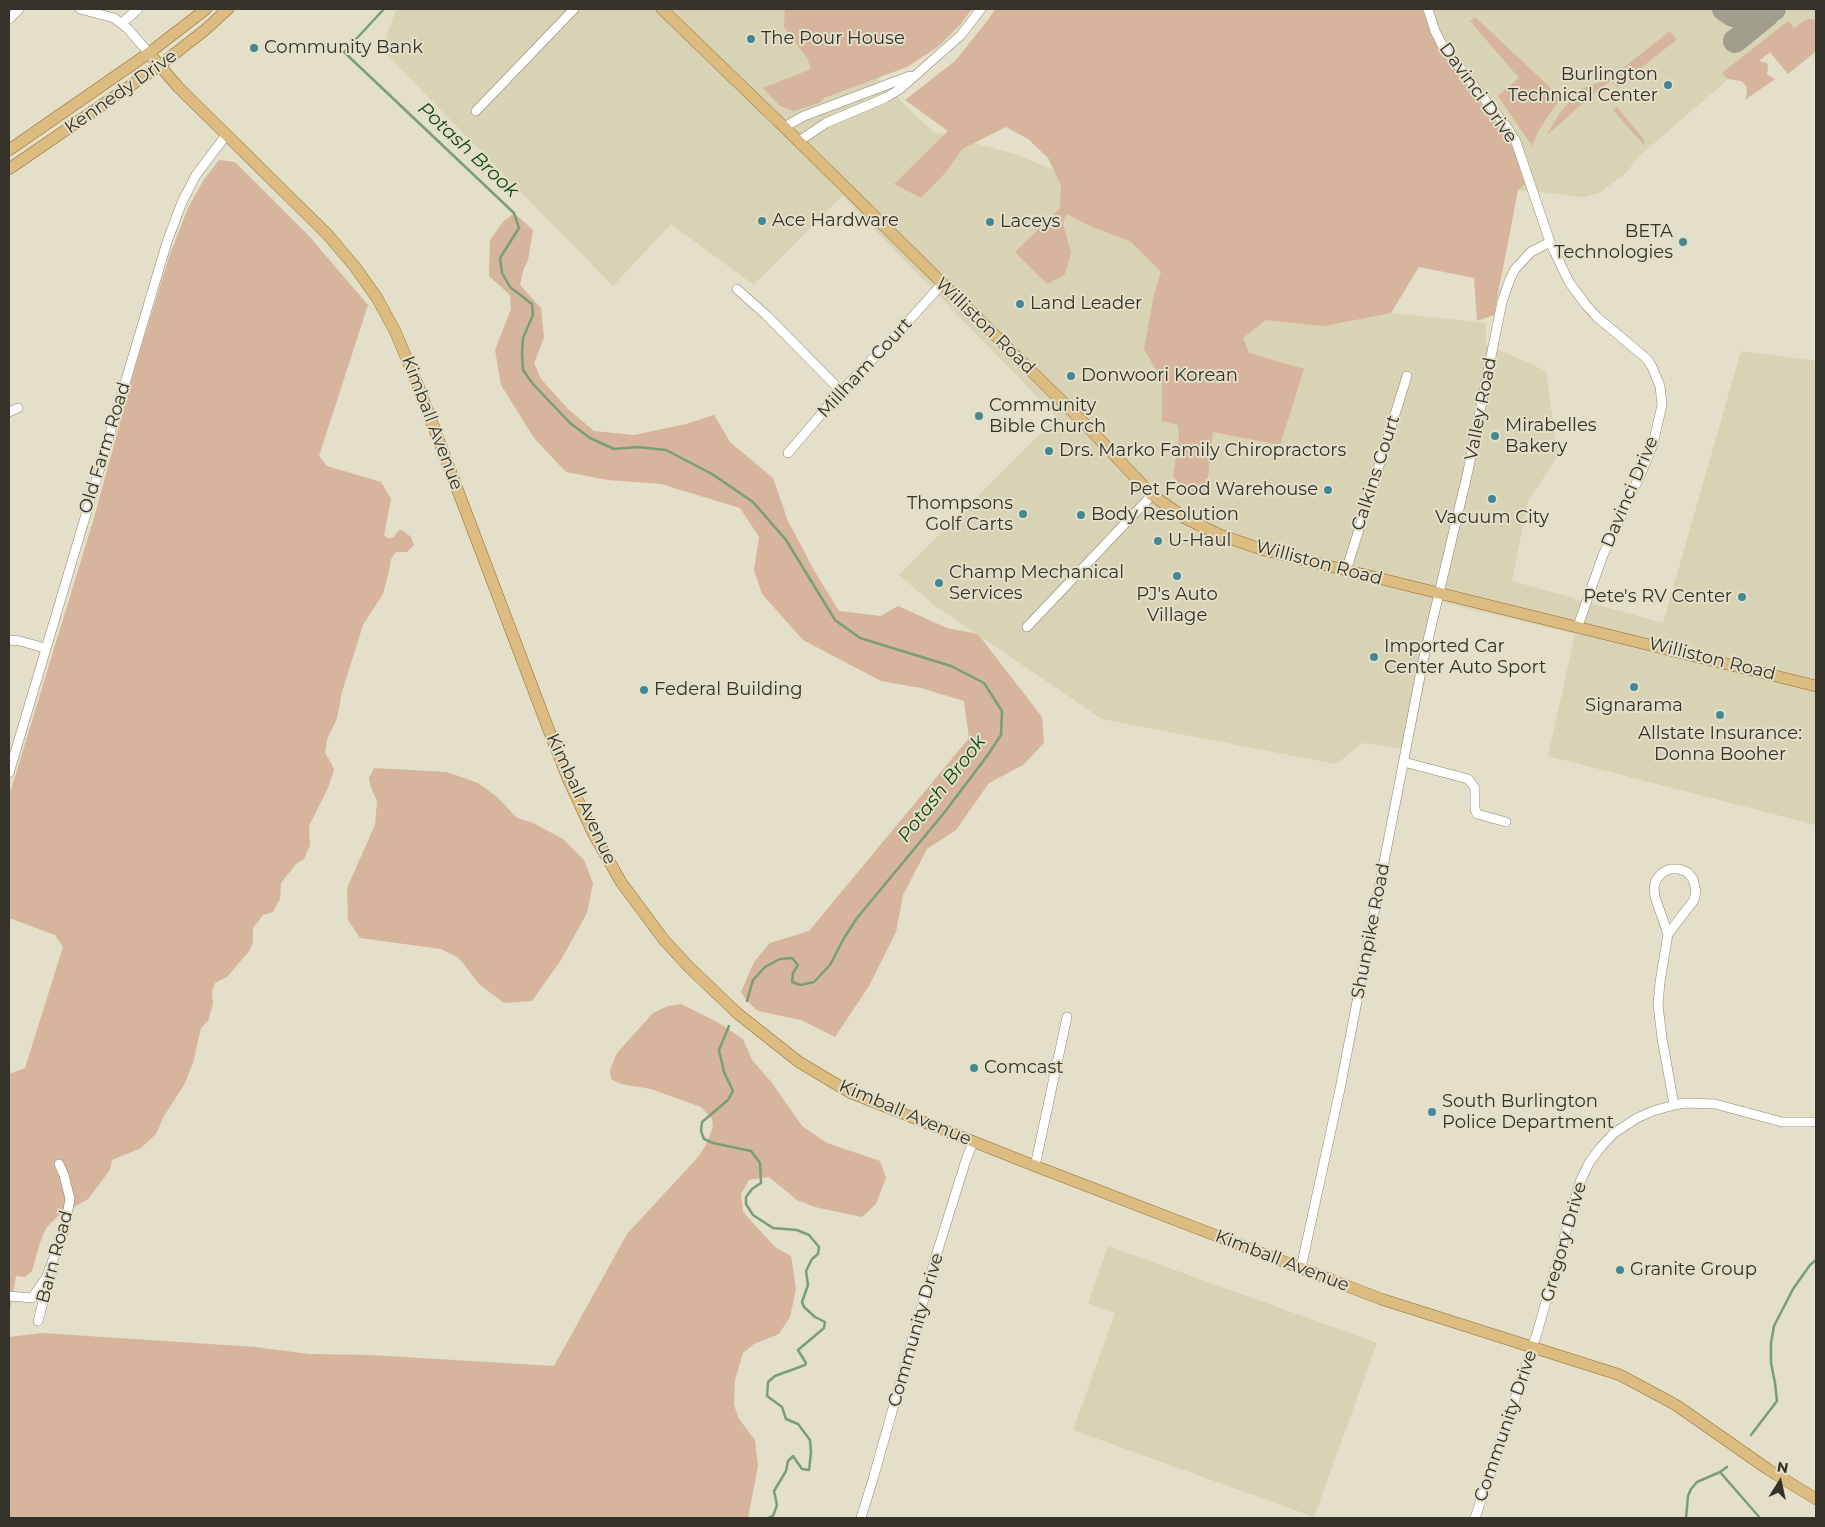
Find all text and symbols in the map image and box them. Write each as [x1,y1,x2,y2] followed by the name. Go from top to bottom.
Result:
[761,28,905,50] place label: The Pour House
[745,33,757,45] marker: The Pour House
[264,37,423,59] place label: Community Bank
[1434,39,1522,147] street label: Davinci Drive
[248,42,260,54] marker: Community Bank
[61,45,181,139] street label: Kennedy Drive
[1508,64,1658,106] place label: Burlington Technical Center
[1662,79,1674,91] marker: Burlington Technical Center
[413,98,523,202] water label: Potash Brook
[772,210,899,232] place label: Ace Hardware
[1000,211,1060,233] place label: Laceys
[756,215,768,227] marker: Ace Hardware
[984,216,996,228] marker: Laceys
[1554,221,1673,264] place label: BETA Technologies
[1677,236,1689,248] marker: BETA Technologies
[931,273,1039,379] street label: Williston Road
[1030,293,1142,315] place label: Land Leader
[1014,298,1026,310] marker: Land Leader
[813,314,917,422] street label: Millham Court
[397,353,467,493] street label: Kimball Avenue
[1460,356,1502,462] street label: Valley Road
[1081,365,1238,387] place label: Donwoori Korean
[1065,370,1077,382] marker: Donwoori Korean
[75,380,135,516] street label: Old Farm Road
[989,395,1106,438] place label: Community Bible Church
[973,410,985,422] marker: Community Bible Church
[1347,413,1405,533] street label: Calkins Court
[1505,415,1597,458] place label: Mirabelles Bakery
[1489,430,1501,442] marker: Mirabelles Bakery
[1597,433,1663,551] street label: Davinci Drive
[1059,440,1346,462] place label: Drs. Marko Family Chiropractors
[1043,445,1055,457] marker: Drs. Marko Family Chiropractors
[1129,479,1318,501] place label: Pet Food Warehouse
[1322,484,1334,496] marker: Pet Food Warehouse
[907,493,1013,536] place label: Thompsons Golf Carts
[1486,493,1498,505] marker: Vacuum City
[1091,504,1239,526] place label: Body Resolution
[1435,507,1549,529] place label: Vacuum City
[1017,508,1029,520] marker: Thompsons Golf Carts
[1075,509,1087,521] marker: Body Resolution
[1168,530,1231,552] place label: U-Haul
[1152,535,1164,547] marker: U-Haul
[1253,536,1385,590] street label: Williston Road
[949,562,1124,604] place label: Champ Mechanical Services
[1171,570,1183,582] marker: PJ's Auto Village
[933,577,945,589] marker: Champ Mechanical Services
[1136,584,1218,626] place label: PJ's Auto Village
[1583,586,1732,608] place label: Pete's RV Center
[1736,591,1748,603] marker: Pete's RV Center
[1646,633,1778,685] street label: Williston Road
[1384,636,1546,679] place label: Imported Car Center Auto Sport
[1368,651,1380,663] marker: Imported Car Center Auto Sport
[654,679,803,701] place label: Federal Building
[1628,681,1640,693] marker: Signarama
[638,684,650,696] marker: Federal Building
[1585,695,1683,717] place label: Signarama
[1714,709,1726,721] marker: Allstate Insurance: Donna Booher
[1638,723,1802,766] place label: Allstate Insurance: Donna Booher
[541,730,621,868] street label: Kimball Avenue
[893,731,991,847] water label: Potash Brook
[1347,861,1395,1001] street label: Shunpike Road
[984,1057,1064,1079] place label: Comcast
[968,1062,980,1074] marker: Comcast
[836,1075,974,1151] street label: Kimball Avenue
[1442,1091,1614,1134] place label: South Burlington Police Department
[1426,1106,1438,1118] marker: South Burlington Police Department
[1537,1179,1591,1305] street label: Gregory Drive
[32,1208,78,1306] street label: Barn Road
[1212,1226,1352,1296] street label: Kimball Avenue
[884,1251,948,1409] street label: Community Drive
[1630,1259,1757,1281] place label: Granite Group
[1614,1264,1626,1276] marker: Granite Group
[1470,1347,1542,1505] street label: Community Drive
[1755,1457,1805,1507] north arrow
[1775,1457,1790,1477] text: N

